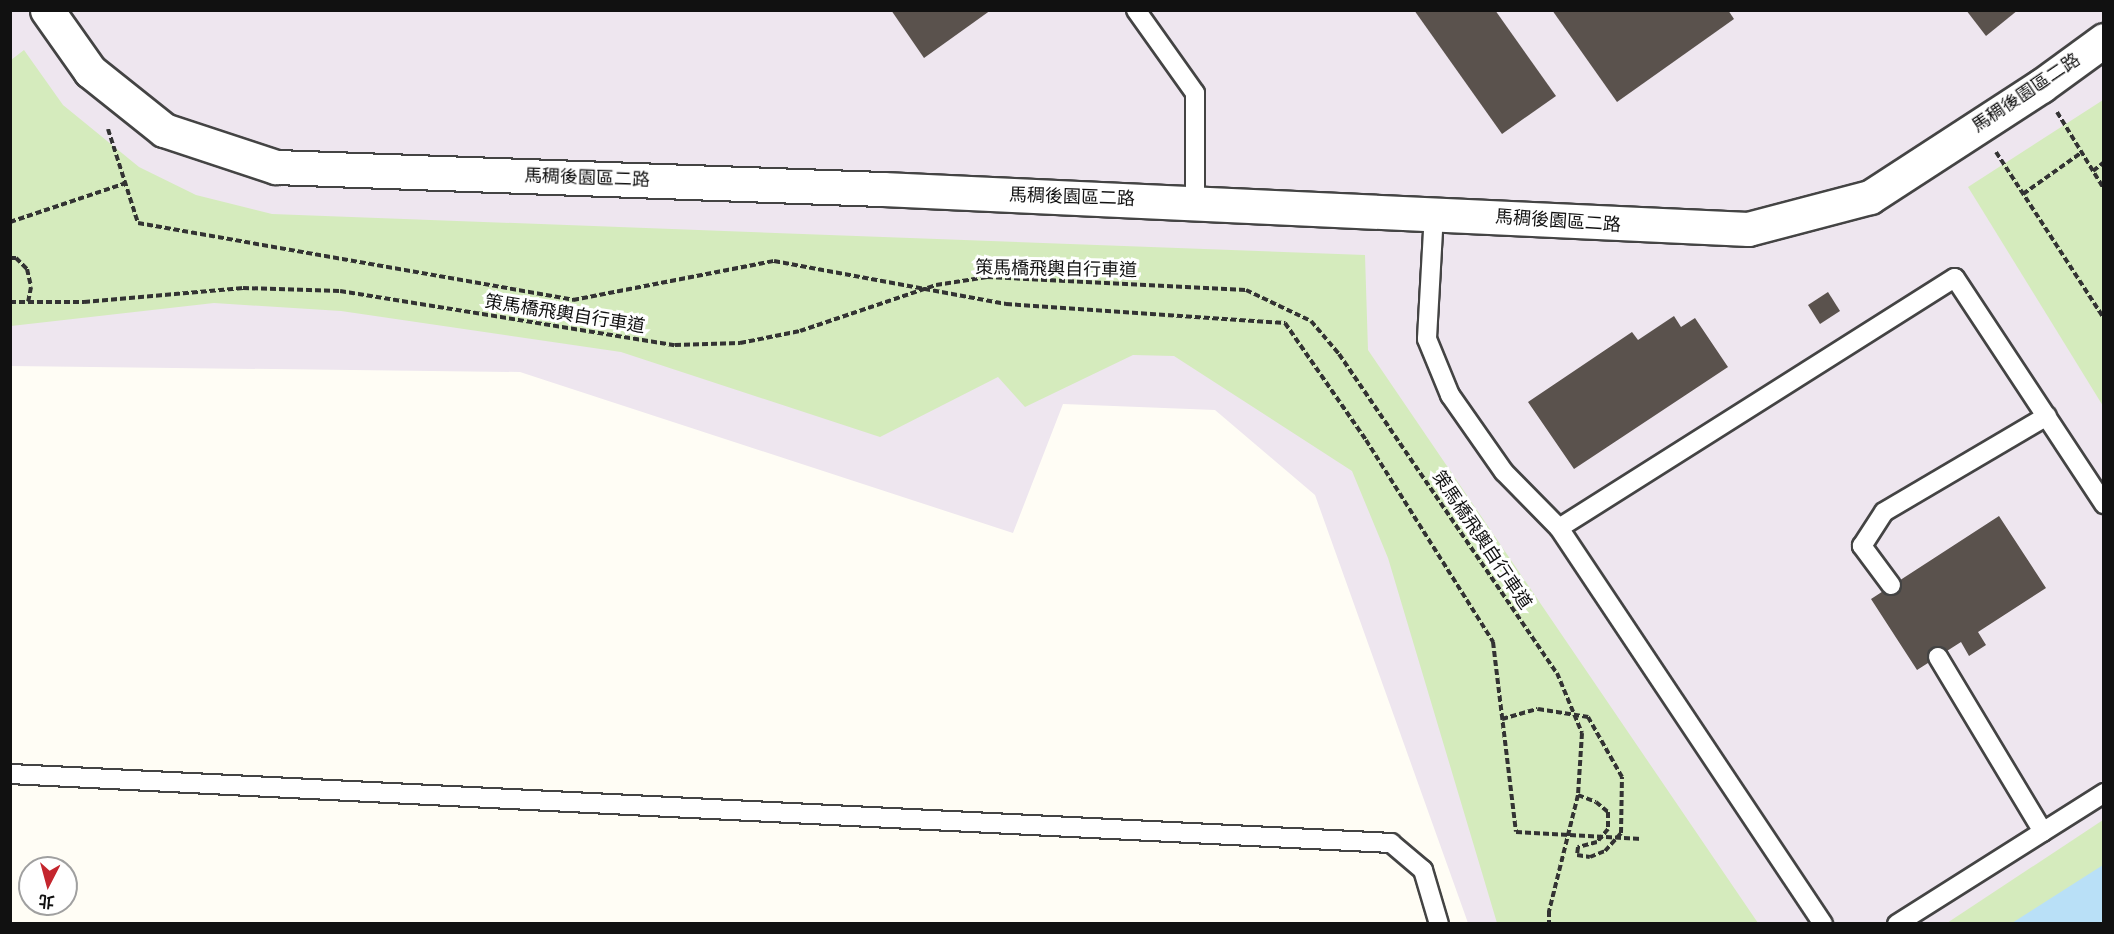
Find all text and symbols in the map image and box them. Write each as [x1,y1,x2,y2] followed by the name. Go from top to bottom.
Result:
[1968,49,2084,137] street label: 馬稠後園區二路
[524,165,650,191] street label: 馬稠後園區二路
[1009,184,1135,210] street label: 馬稠後園區二路
[1494,206,1622,236] street label: 馬稠後園區二路
[975,257,1137,281] street label: 策馬橋飛輿自行車道
[483,291,647,337] street label: 策馬橋飛輿自行車道
[1428,467,1536,613] street label: 策馬橋飛輿自行車道
[18,856,78,916] north arrow
[37,891,55,913] text: 北

